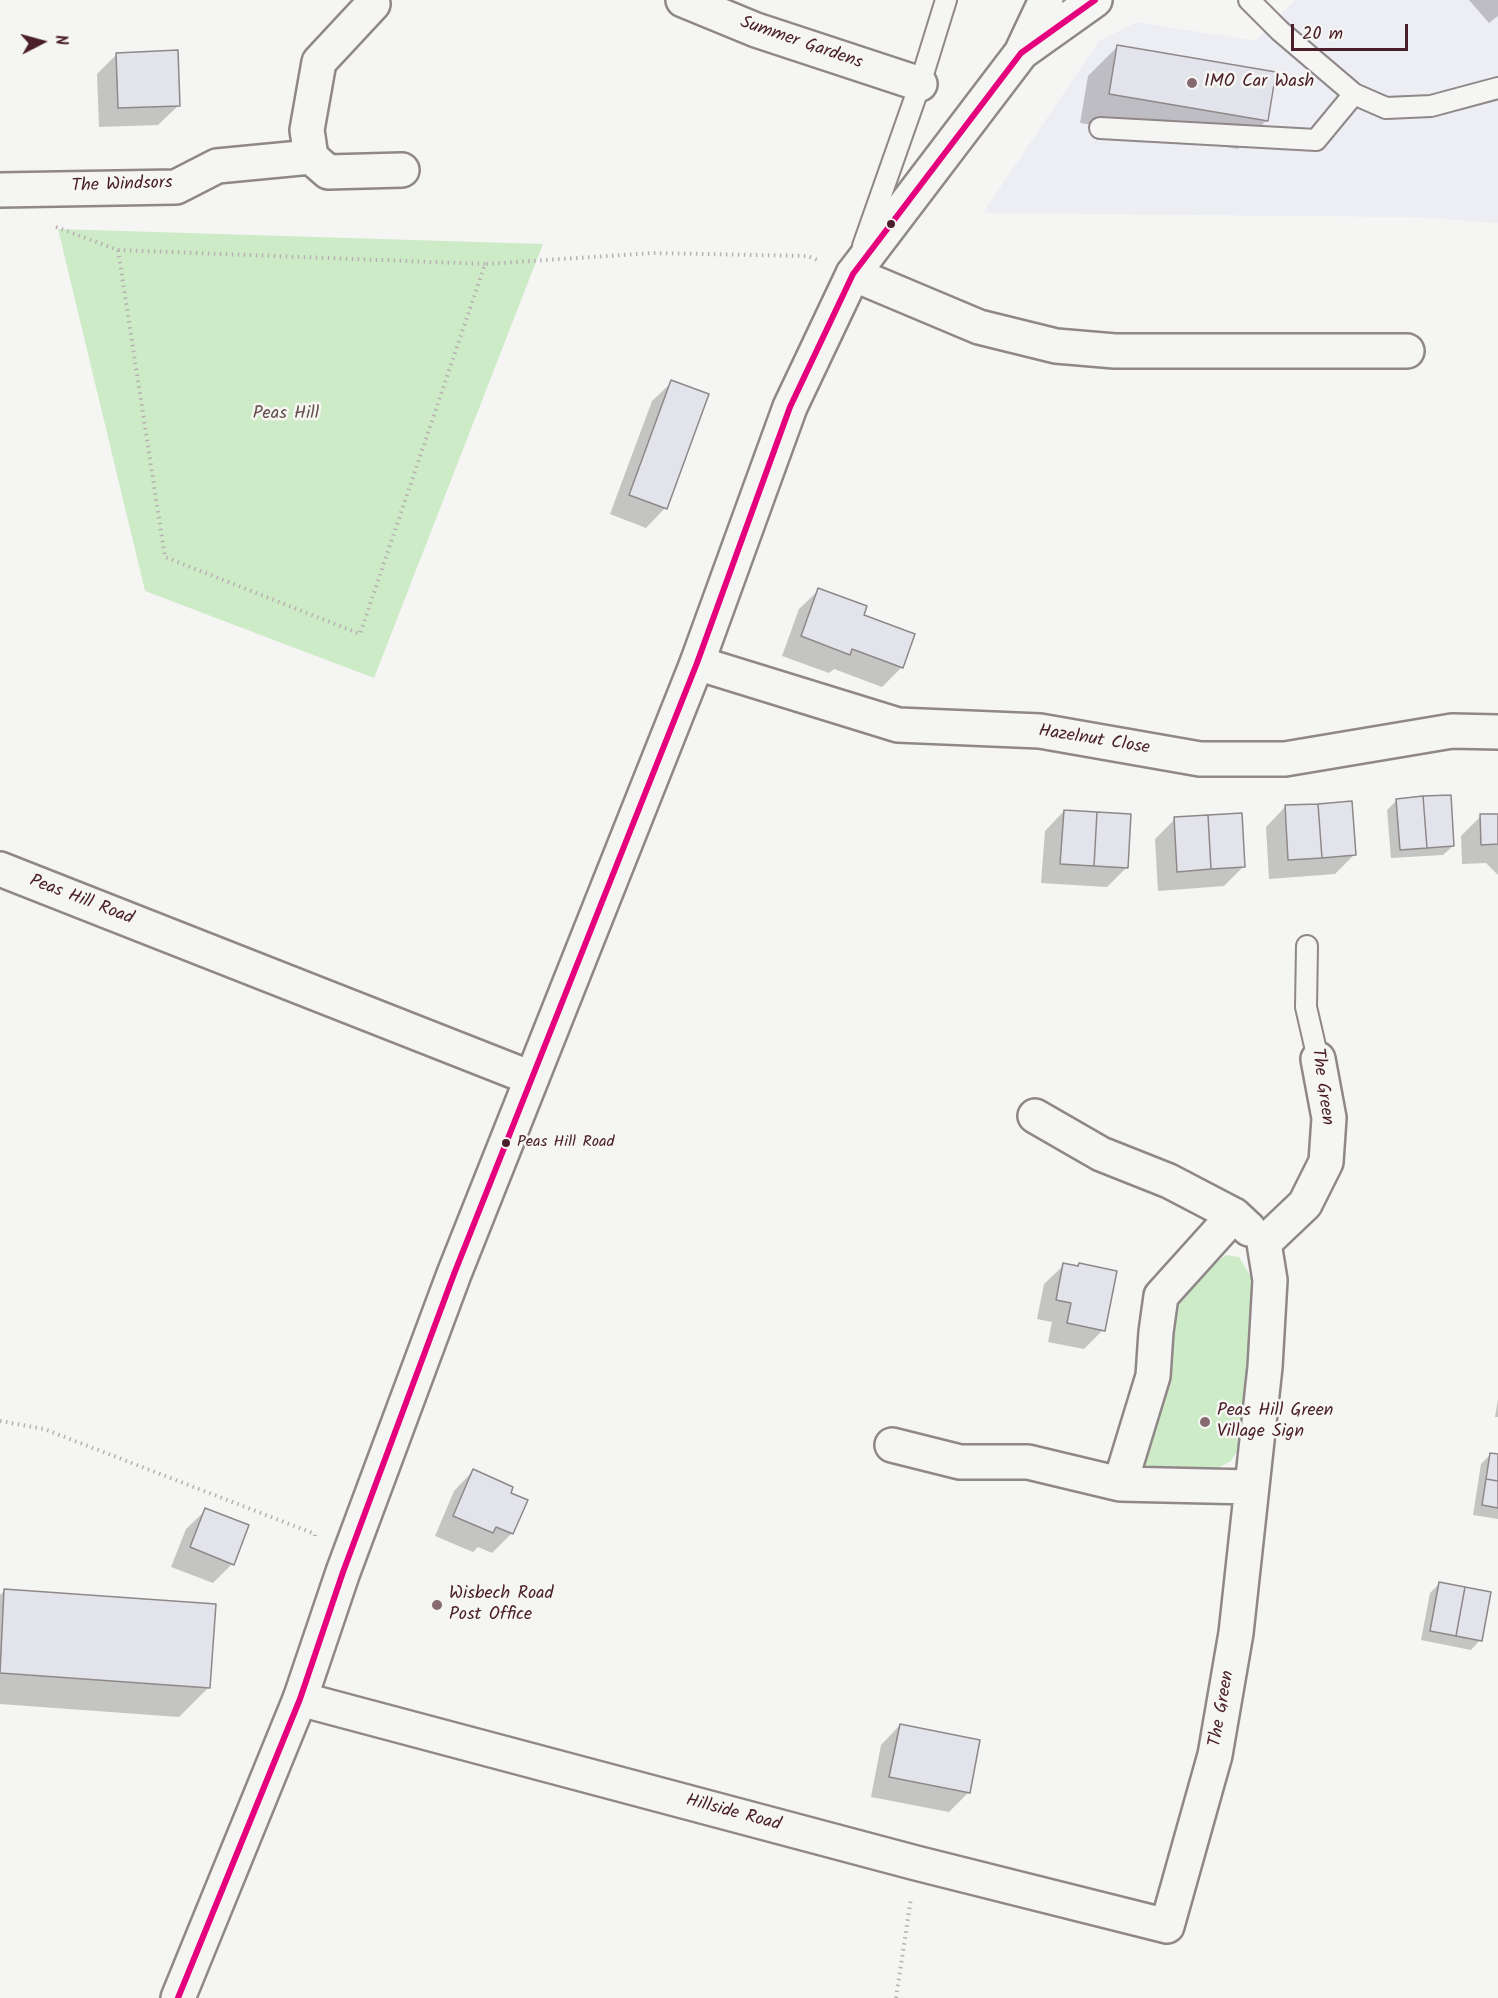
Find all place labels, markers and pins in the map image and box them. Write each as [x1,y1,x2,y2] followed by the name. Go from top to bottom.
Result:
[1204,72,1314,94] place label: IMO Car Wash
[1185,76,1199,90] marker: IMO Car Wash
[885,218,897,230] unlabelled marker
[517,1133,614,1153] place label: Peas Hill Road
[500,1137,512,1149] marker: Peas Hill Road
[1217,1401,1333,1444] place label: Peas Hill Green Village Sign
[1198,1415,1212,1429] marker: Peas Hill Green Village Sign
[449,1584,554,1626] place label: Wisbech Road Post Office
[430,1598,444,1612] marker: Wisbech Road Post Office

